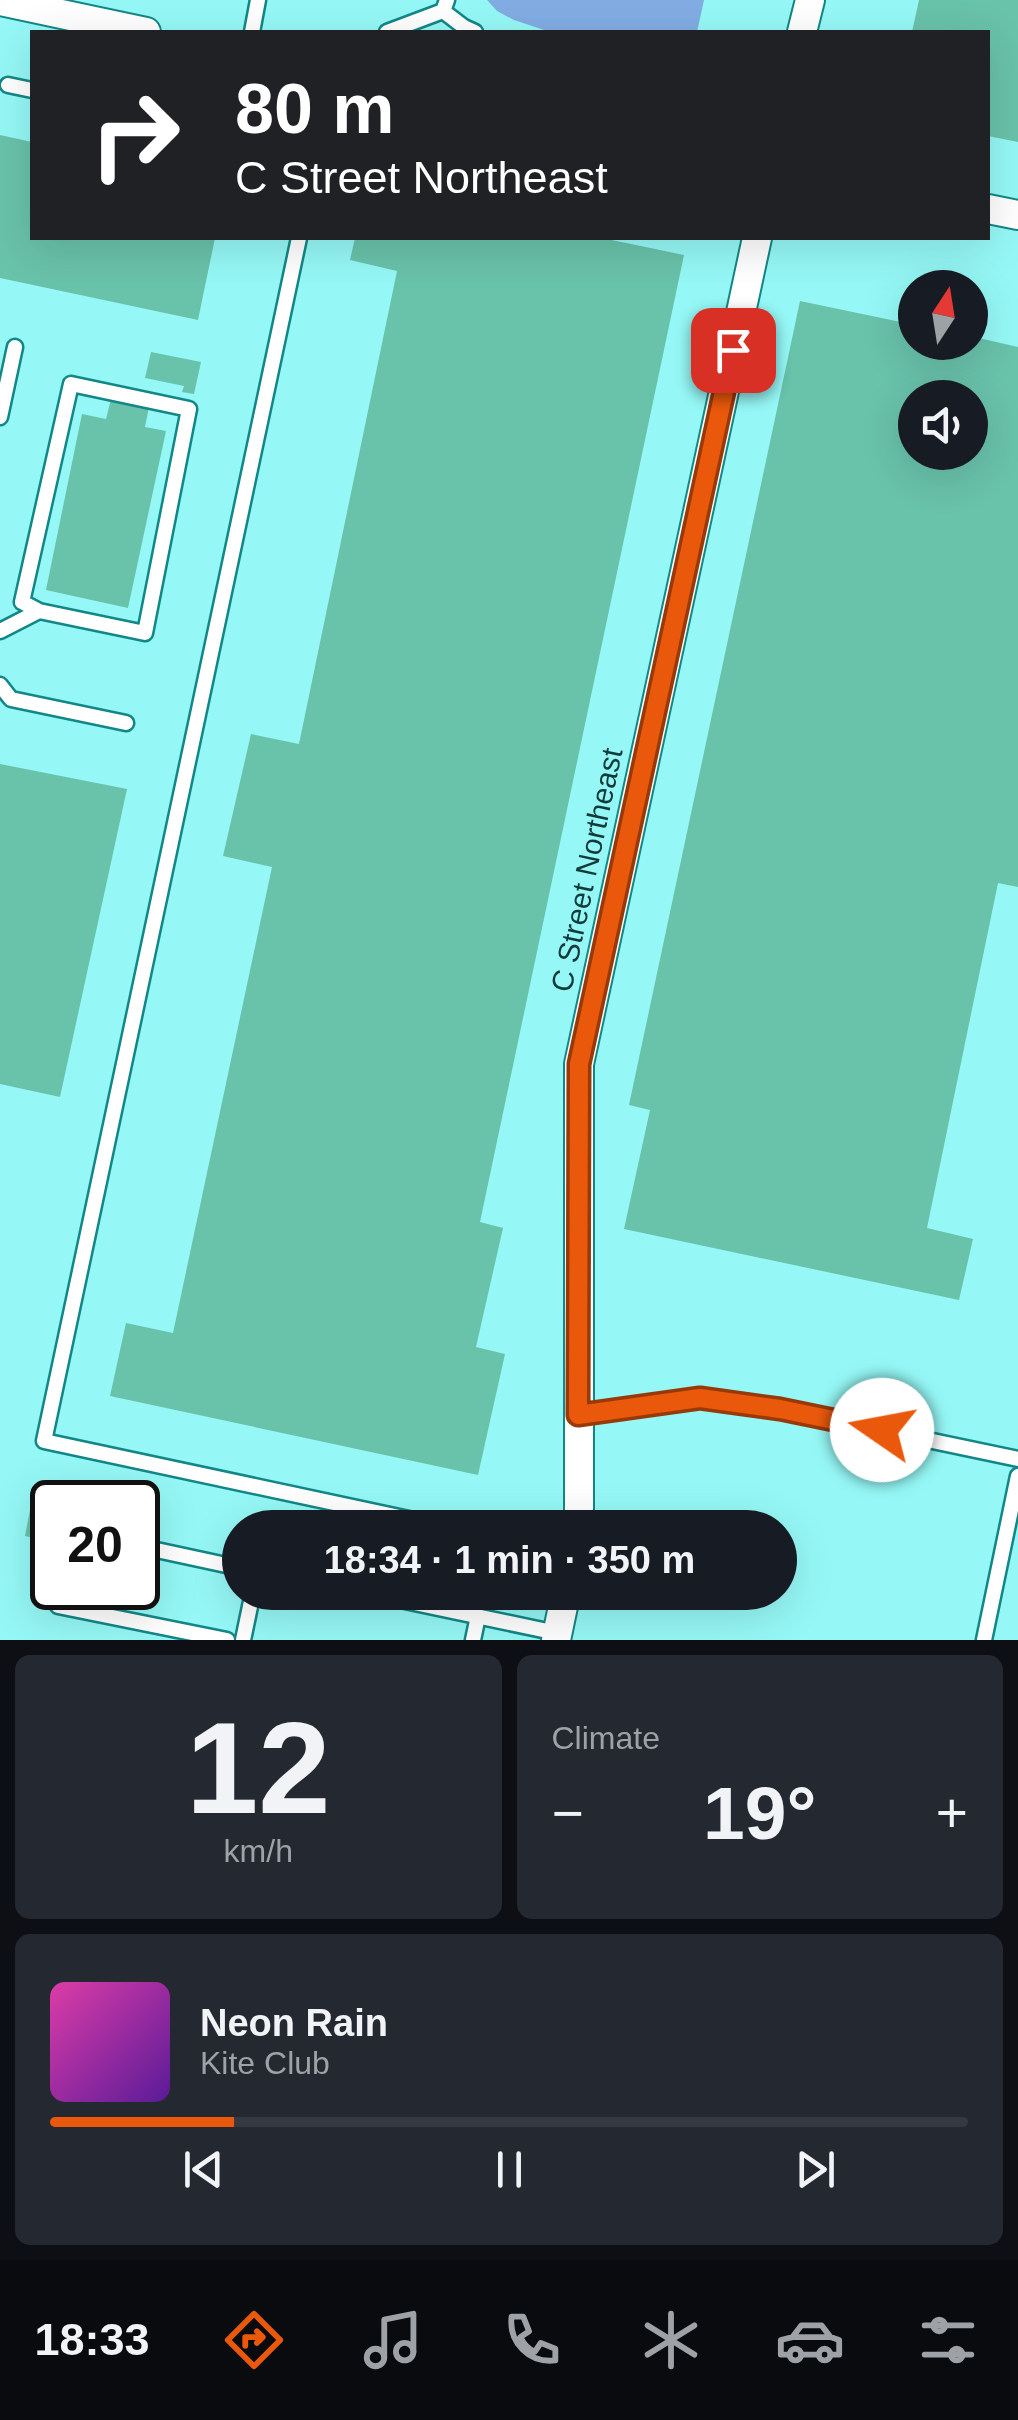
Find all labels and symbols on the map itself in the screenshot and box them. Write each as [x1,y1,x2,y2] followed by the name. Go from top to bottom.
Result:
[898,270,988,360] north arrow
[691,308,776,393] pin
[545,744,629,995] street label: C Street Northeast
[830,1378,934,1482] position arrow
[30,1480,160,1610] speed limit sign: 20

